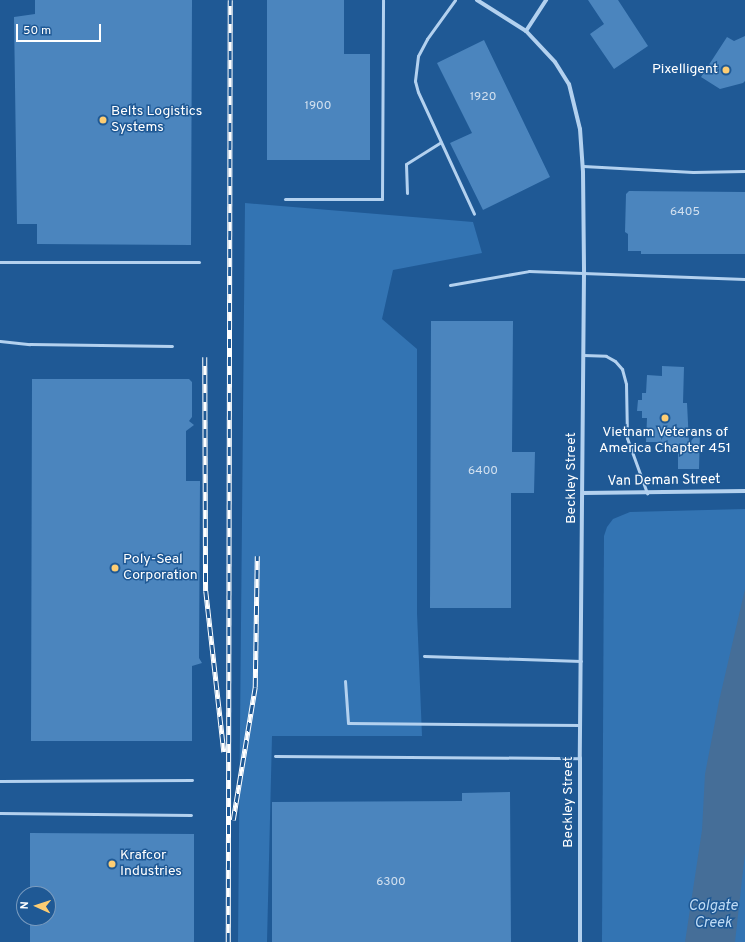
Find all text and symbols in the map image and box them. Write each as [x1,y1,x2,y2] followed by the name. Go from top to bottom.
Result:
[18,16,103,42] scale bar
[23,23,51,39] text: 50 m
[652,62,718,78] place label: Pixelligent
[721,65,731,75] marker: Pixelligent
[470,91,496,105] house number: 1920
[305,100,331,114] house number: 1900
[111,104,202,136] place label: Belts Logistics Systems
[98,115,108,125] marker: Belts Logistics Systems
[670,206,700,220] house number: 6405
[660,413,670,423] marker: Vietnam Veterans of America Chapter 451
[599,425,731,458] place label: Vietnam Veterans of America Chapter 451
[564,432,580,524] street label: Beckley Street
[468,465,498,479] house number: 6400
[607,472,721,490] street label: Van Deman Street
[123,552,198,584] place label: Poly-Seal Corporation
[110,563,120,573] marker: Poly-Seal Corporation
[561,756,577,848] street label: Beckley Street
[120,848,182,880] place label: Krafcor Industries
[107,859,117,869] marker: Krafcor Industries
[376,876,406,890] house number: 6300
[16,886,56,926] north arrow
[688,897,738,932] water label: Colgate Creek
[18,901,32,910] text: N

